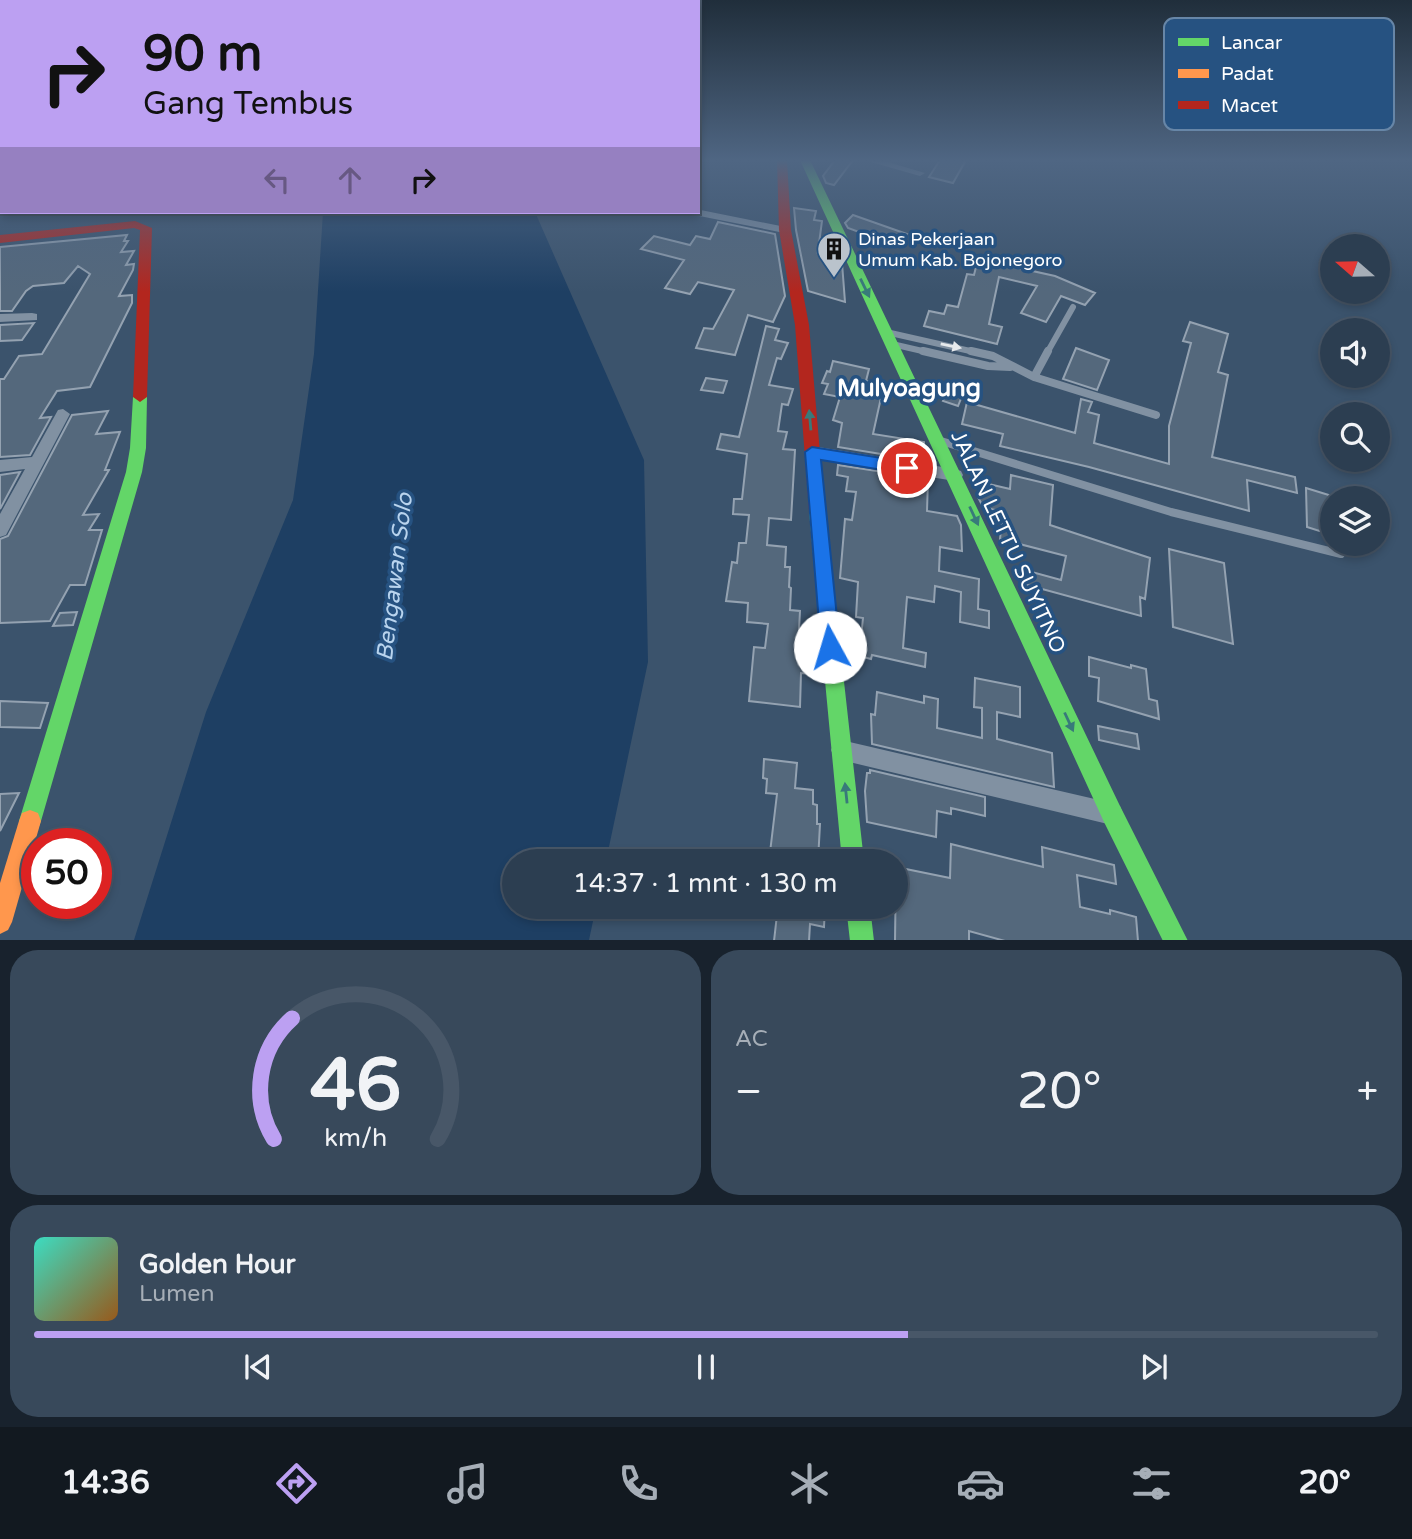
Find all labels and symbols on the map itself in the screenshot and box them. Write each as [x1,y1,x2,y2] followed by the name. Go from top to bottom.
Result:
[1164,18,1394,130] legend
[1221,32,1283,54] text: Lancar
[1221,63,1274,85] text: Padat
[1221,95,1278,117] text: Macet
[858,228,1063,271] place label: Dinas Pekerjaan Umum Kab. Bojonegoro
[815,230,853,279] building icon: Dinas Pekerjaan Umum Kab. Bojonegoro
[1320,234,1390,304] north arrow
[859,278,871,298] one-way arrow
[940,341,962,352] one-way arrow
[837,374,981,403] district label: Mulyoagung
[804,409,815,431] one-way arrow
[945,427,1071,657] street label: JALAN LETTU SUYITNO
[877,438,937,498] pin
[371,490,419,663] water label: Bengawan Solo
[968,506,979,526] one-way arrow
[793,610,867,684] position arrow
[1063,712,1075,732] one-way arrow
[840,782,851,804] one-way arrow
[21,828,112,919] speed limit sign: 50

